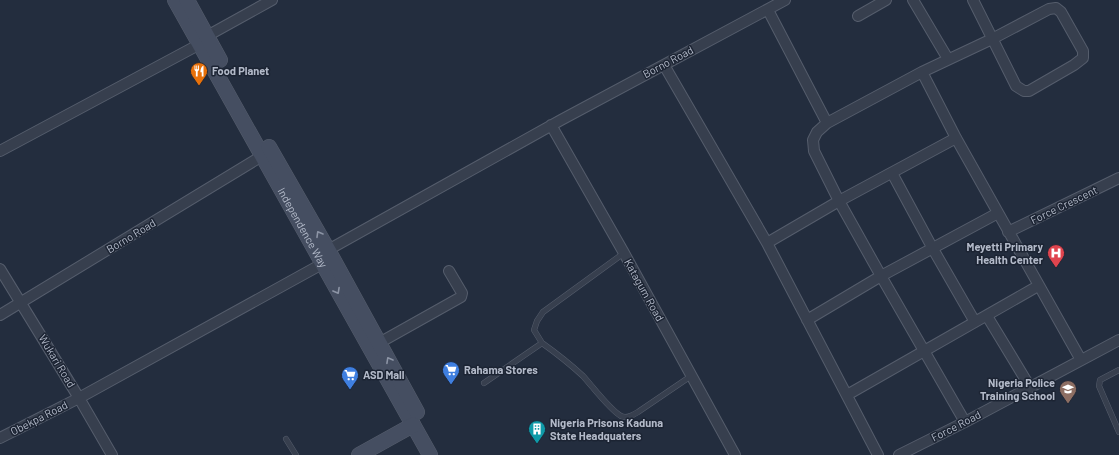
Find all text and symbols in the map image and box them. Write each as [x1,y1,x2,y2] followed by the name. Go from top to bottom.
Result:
[640,43,695,80] street label: Borno Road
[189,61,209,86] restaurant icon: Food Planet
[212,64,269,77] place label: Food Planet
[1028,183,1099,226] street label: Force Crescent
[275,185,331,270] street label: Independence Way
[104,216,158,255] street label: Borno Road
[316,231,323,238] one-way arrow
[967,240,1044,266] place label: Meyetti Primary Health Center
[1046,243,1066,268] hospital icon: Meyetti Primary Health Center
[622,256,667,323] street label: Katagum Road
[333,287,340,294] one-way arrow
[36,332,78,390] street label: Wukari Road
[386,356,393,364] one-way arrow
[441,360,461,385] supermarket icon: Rahama Stores
[464,363,538,376] place label: Rahama Stores
[340,365,360,390] supermarket icon: ASD Mall
[363,368,405,381] place label: ASD Mall
[980,376,1055,402] place label: Nigeria Police Training School
[1058,379,1078,404] school or university icon: Nigeria Police Training School
[8,398,70,438] street label: Obekpa Road
[929,408,983,444] street label: Force Road
[550,416,663,442] place label: Nigeria Prisons Kaduna State Headquaters
[527,419,547,444] building icon: Nigeria Prisons Kaduna State Headquaters

